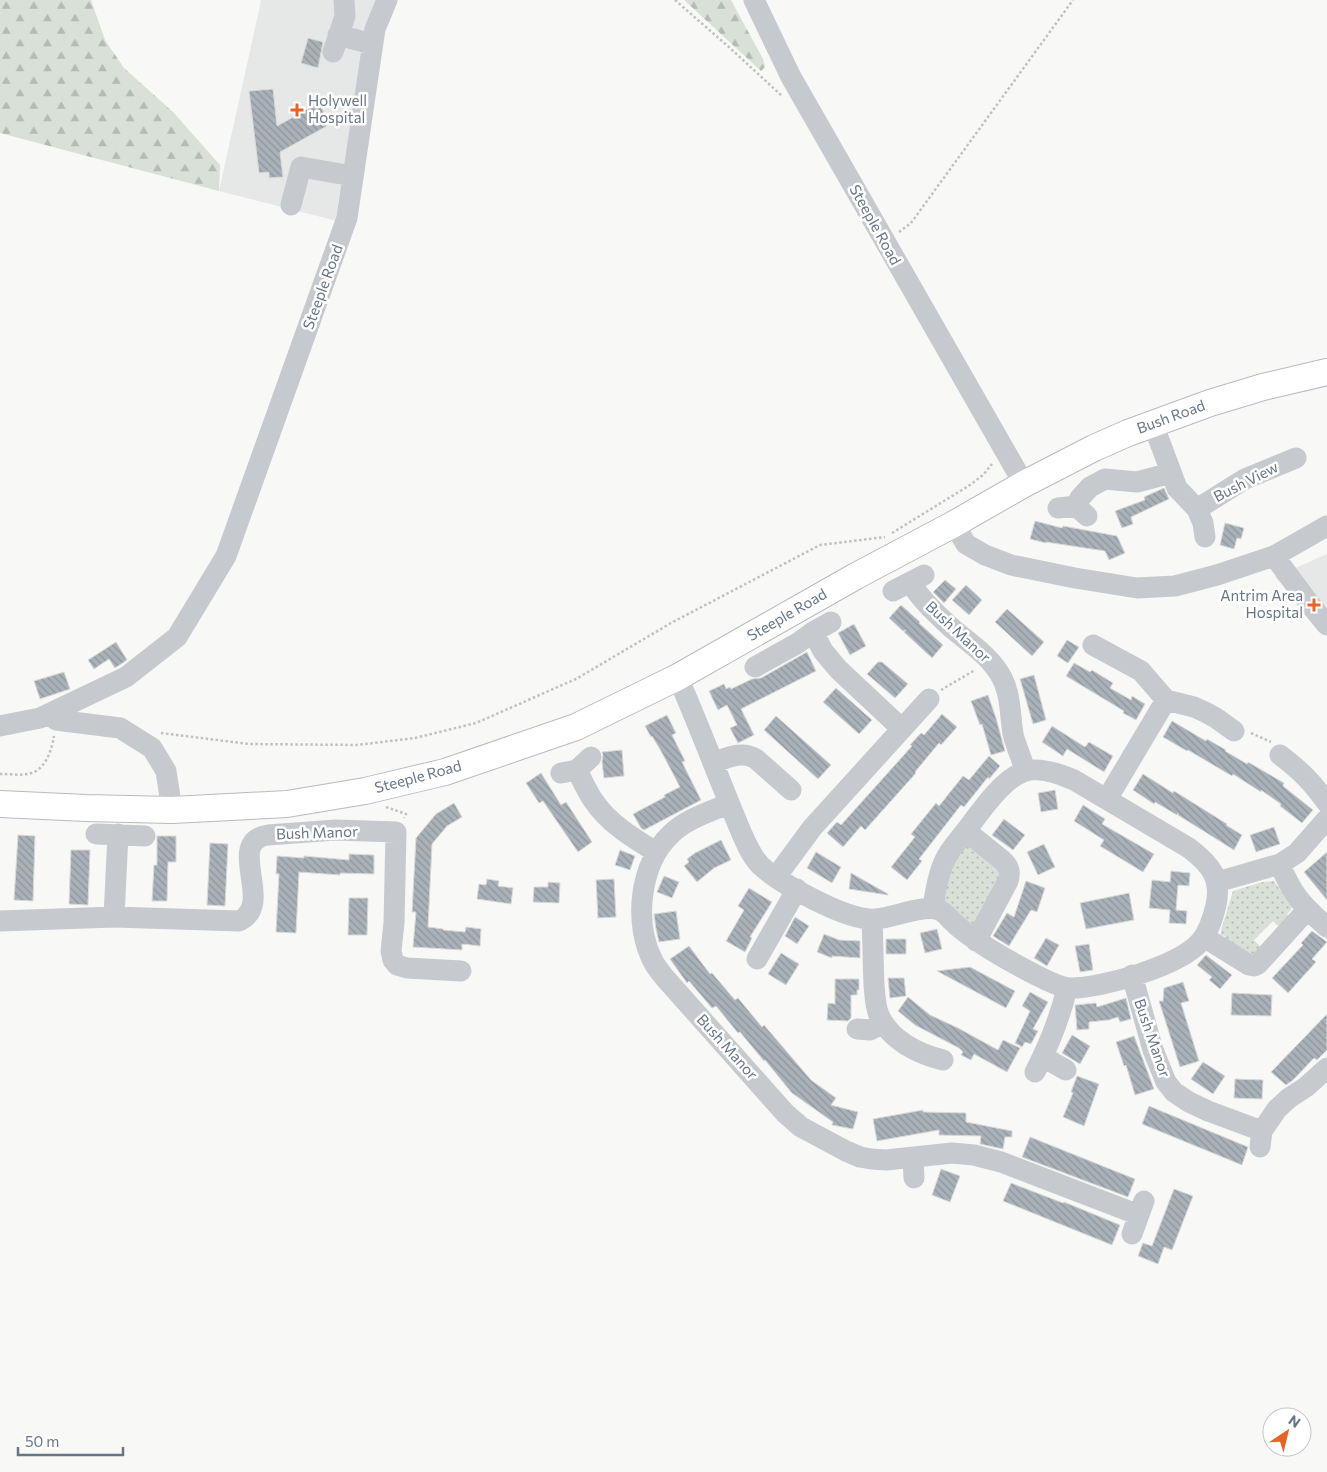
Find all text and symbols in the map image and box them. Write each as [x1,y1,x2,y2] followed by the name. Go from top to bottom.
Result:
[308,91,367,126] place label: Holywell Hospital
[290,103,304,117] marker: Holywell Hospital
[846,181,905,268] street label: Steeple Road
[298,242,346,332] street label: Steeple Road
[1134,395,1207,437] street label: Bush Road
[1210,457,1281,505] street label: Bush View
[743,584,830,644] street label: Steeple Road
[1220,586,1303,621] place label: Antrim Area Hospital
[923,597,995,666] street label: Bush Manor
[1307,598,1321,612] marker: Antrim Area Hospital
[372,756,463,796] street label: Steeple Road
[276,822,358,842] street label: Bush Manor
[1131,996,1175,1079] street label: Bush Manor
[694,1010,762,1083] street label: Bush Manor
[1262,1407,1312,1457] north arrow
[1286,1411,1304,1431] text: N
[18,1424,122,1456] scale bar
[25,1432,59,1450] text: 50 m

